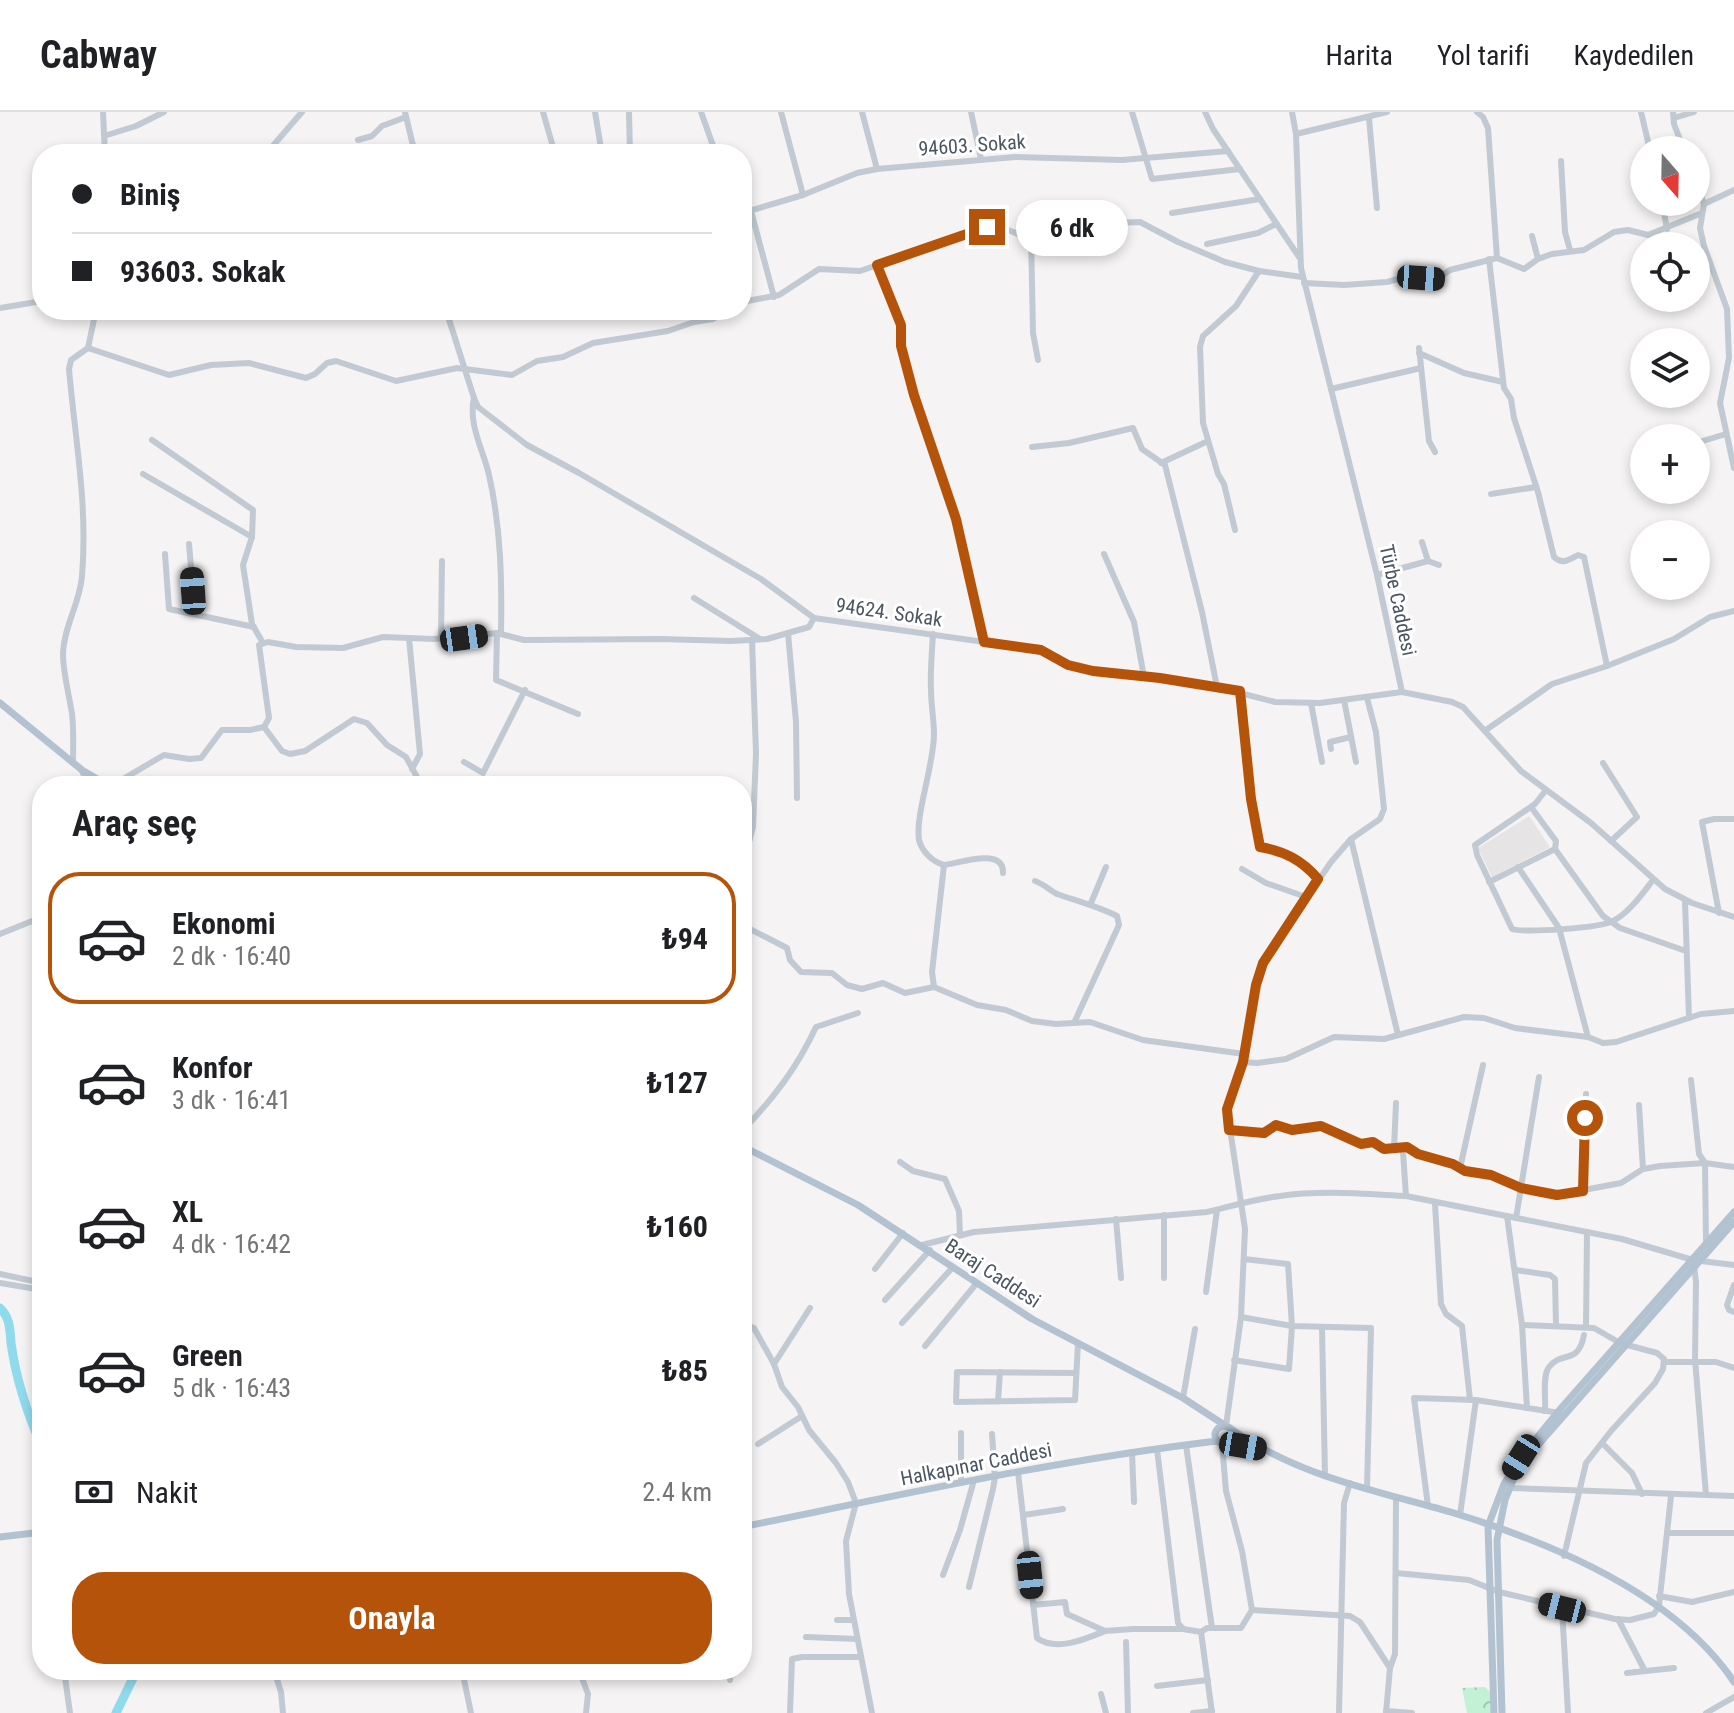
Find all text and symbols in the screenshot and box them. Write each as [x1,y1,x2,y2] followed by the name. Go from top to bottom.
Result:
[40,33,157,77] text: Cabway
[1325,39,1393,72] text: Harita
[1437,39,1530,72] text: Yol tarifi
[1574,39,1694,72] text: Kaydedilen
[918,129,1026,161] street label: 94603. Sokak
[1630,136,1710,216] north arrow
[1630,136,1710,600] map controls
[120,177,180,212] text: Biniş
[1015,199,1127,255] callout: 6 dk
[969,209,1005,245] route end
[1050,213,1094,243] text: 6 dk
[1630,232,1710,312] button: locate
[120,254,285,289] text: 93603. Sokak
[1396,264,1446,292] car
[1630,328,1710,408] button: layers
[1630,424,1710,504] button: +
[1630,520,1710,600] button: −
[1375,542,1421,658] street label: Türbe Caddesi
[179,566,207,616] car
[834,593,944,631] street label: 94624. Sokak
[439,623,489,653] car
[72,803,197,845] text: Araç seç
[76,902,148,974] icon: car
[172,906,276,941] text: Ekonomi
[662,921,708,956] text: ₺94
[172,941,291,971] text: 2 dk · 16:40
[76,1046,148,1118] icon: car
[172,1050,253,1085] text: Konfor
[646,1065,708,1100] text: ₺127
[172,1085,291,1115] text: 3 dk · 16:41
[1567,1100,1603,1136] route start
[76,1190,148,1262] icon: car
[172,1194,203,1229] text: XL
[646,1209,708,1244] text: ₺160
[172,1229,291,1259] text: 4 dk · 16:42
[941,1233,1045,1313] street label: Baraj Caddesi
[76,1334,148,1406] icon: car
[172,1338,243,1373] text: Green
[662,1353,708,1388] text: ₺85
[172,1373,291,1403] text: 5 dk · 16:43
[1217,1430,1269,1462] car
[1498,1430,1544,1484] car
[898,1438,1054,1490] street label: Halkapınar Caddesi
[72,1470,116,1514] icon: cash
[136,1475,198,1510] text: Nakit
[642,1477,712,1507] text: 2.4 km
[1016,1550,1044,1600] car
[72,1572,712,1664] button: Onayla
[1536,1591,1588,1625] car

